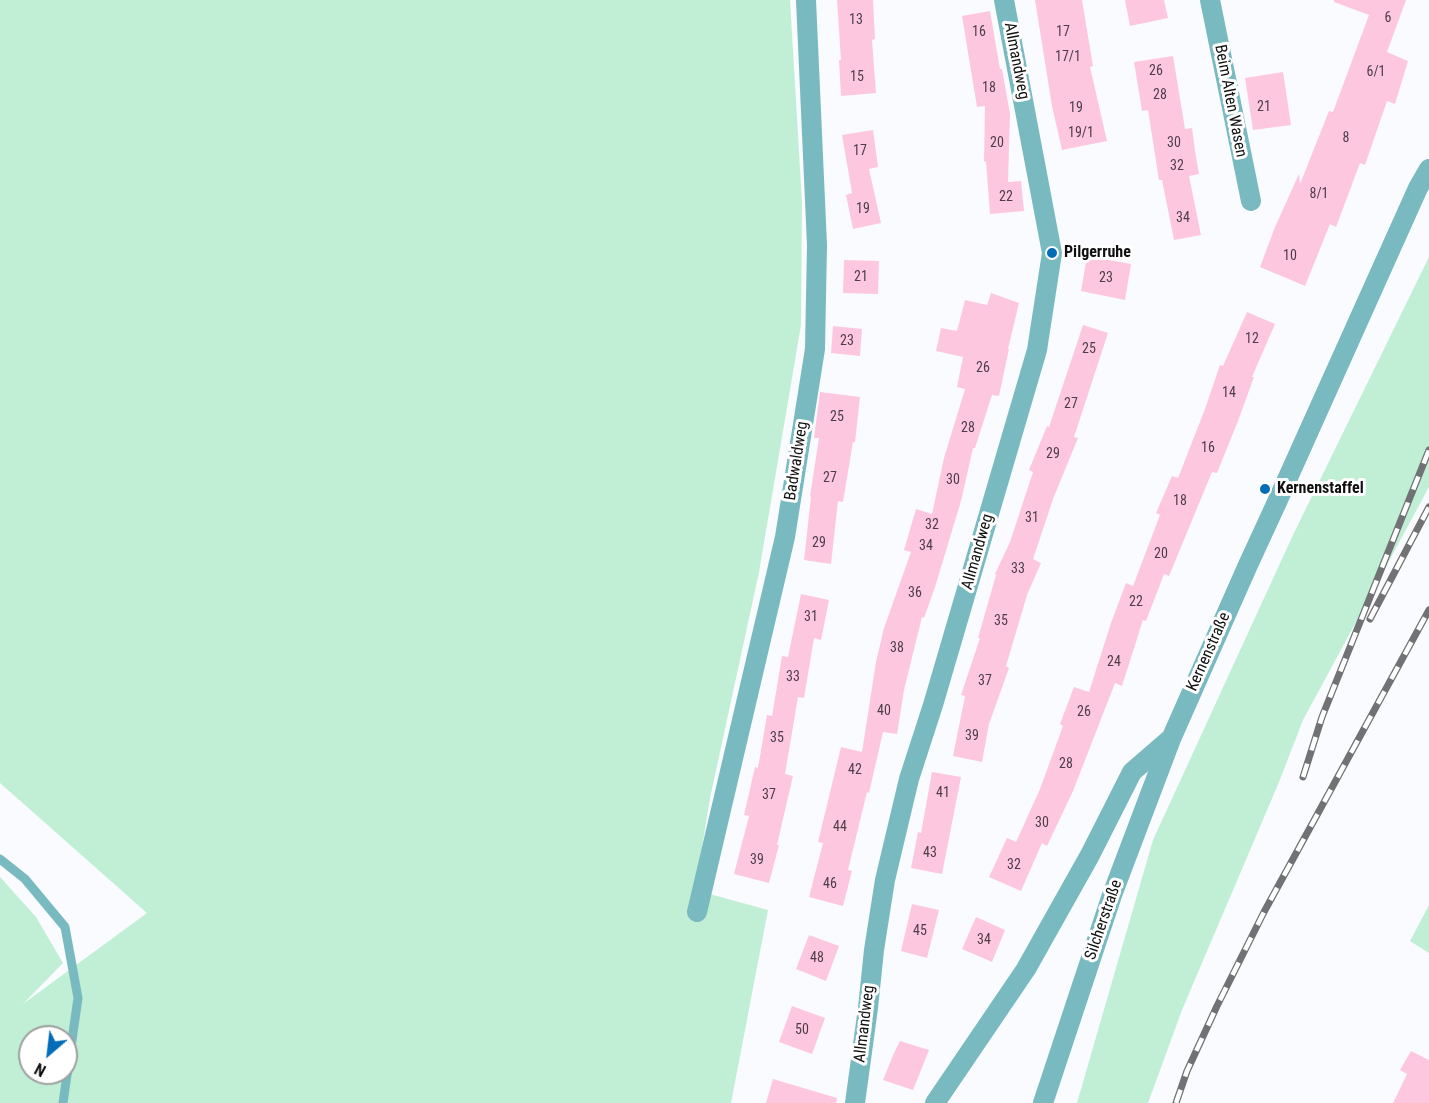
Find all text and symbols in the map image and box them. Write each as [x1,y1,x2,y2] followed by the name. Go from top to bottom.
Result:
[1385,10,1391,26] house number: 6
[849,12,863,28] house number: 13
[999,21,1033,101] street label: Allmandweg
[972,24,986,40] house number: 16
[1056,24,1070,40] house number: 17
[1210,43,1250,159] street label: Beim Alten Wasen
[1055,49,1081,65] house number: 17/1
[1149,63,1163,79] house number: 26
[1366,64,1386,80] house number: 6/1
[850,69,864,85] house number: 15
[982,80,996,96] house number: 18
[1153,87,1167,103] house number: 28
[1257,99,1271,115] house number: 21
[1069,100,1083,116] house number: 19
[1068,125,1094,141] house number: 19/1
[1343,130,1349,146] house number: 8
[990,135,1004,151] house number: 20
[1167,135,1181,151] house number: 30
[853,143,867,159] house number: 17
[1170,158,1184,174] house number: 32
[1309,186,1329,202] house number: 8/1
[999,189,1013,205] house number: 22
[856,201,870,217] house number: 19
[1176,210,1190,226] house number: 34
[1064,243,1131,263] place label: Pilgerruhe
[1045,246,1059,260] marker: Pilgerruhe
[1283,248,1297,264] house number: 10
[854,269,868,285] house number: 21
[1099,270,1113,286] house number: 23
[1245,331,1259,347] house number: 12
[840,333,854,349] house number: 23
[1082,341,1096,357] house number: 25
[976,360,990,376] house number: 26
[1222,385,1236,401] house number: 14
[1064,396,1078,412] house number: 27
[830,409,844,425] house number: 25
[781,420,813,502] street label: Badwaldweg
[961,420,975,436] house number: 28
[1201,440,1215,456] house number: 16
[1046,446,1060,462] house number: 29
[823,470,837,486] house number: 27
[946,472,960,488] house number: 30
[1277,479,1364,499] place label: Kernenstaffel
[1258,482,1272,496] marker: Kernenstaffel
[1173,493,1187,509] house number: 18
[1025,510,1039,526] house number: 31
[958,512,998,592] street label: Allmandweg
[925,517,939,533] house number: 32
[812,535,826,551] house number: 29
[919,538,933,554] house number: 34
[1154,546,1168,562] house number: 20
[1011,561,1025,577] house number: 33
[908,585,922,601] house number: 36
[1129,594,1143,610] house number: 22
[804,609,818,625] house number: 31
[1183,610,1235,694] street label: Kernenstraße
[994,613,1008,629] house number: 35
[890,640,904,656] house number: 38
[1107,654,1121,670] house number: 24
[786,669,800,685] house number: 33
[978,673,992,689] house number: 37
[877,703,891,719] house number: 40
[1077,704,1091,720] house number: 26
[965,728,979,744] house number: 39
[770,730,784,746] house number: 35
[1059,756,1073,772] house number: 28
[848,762,862,778] house number: 42
[936,785,950,801] house number: 41
[762,787,776,803] house number: 37
[1035,815,1049,831] house number: 30
[833,819,847,835] house number: 44
[923,845,937,861] house number: 43
[750,852,764,868] house number: 39
[1007,857,1021,873] house number: 32
[823,876,837,892] house number: 46
[1081,878,1127,962] street label: Silcherstraße
[913,923,927,939] house number: 45
[977,932,991,948] house number: 34
[810,950,824,966] house number: 48
[851,984,879,1064] street label: Allmandweg
[795,1022,809,1038] house number: 50
[18,1025,78,1085] north arrow
[31,1059,49,1080] text: N

